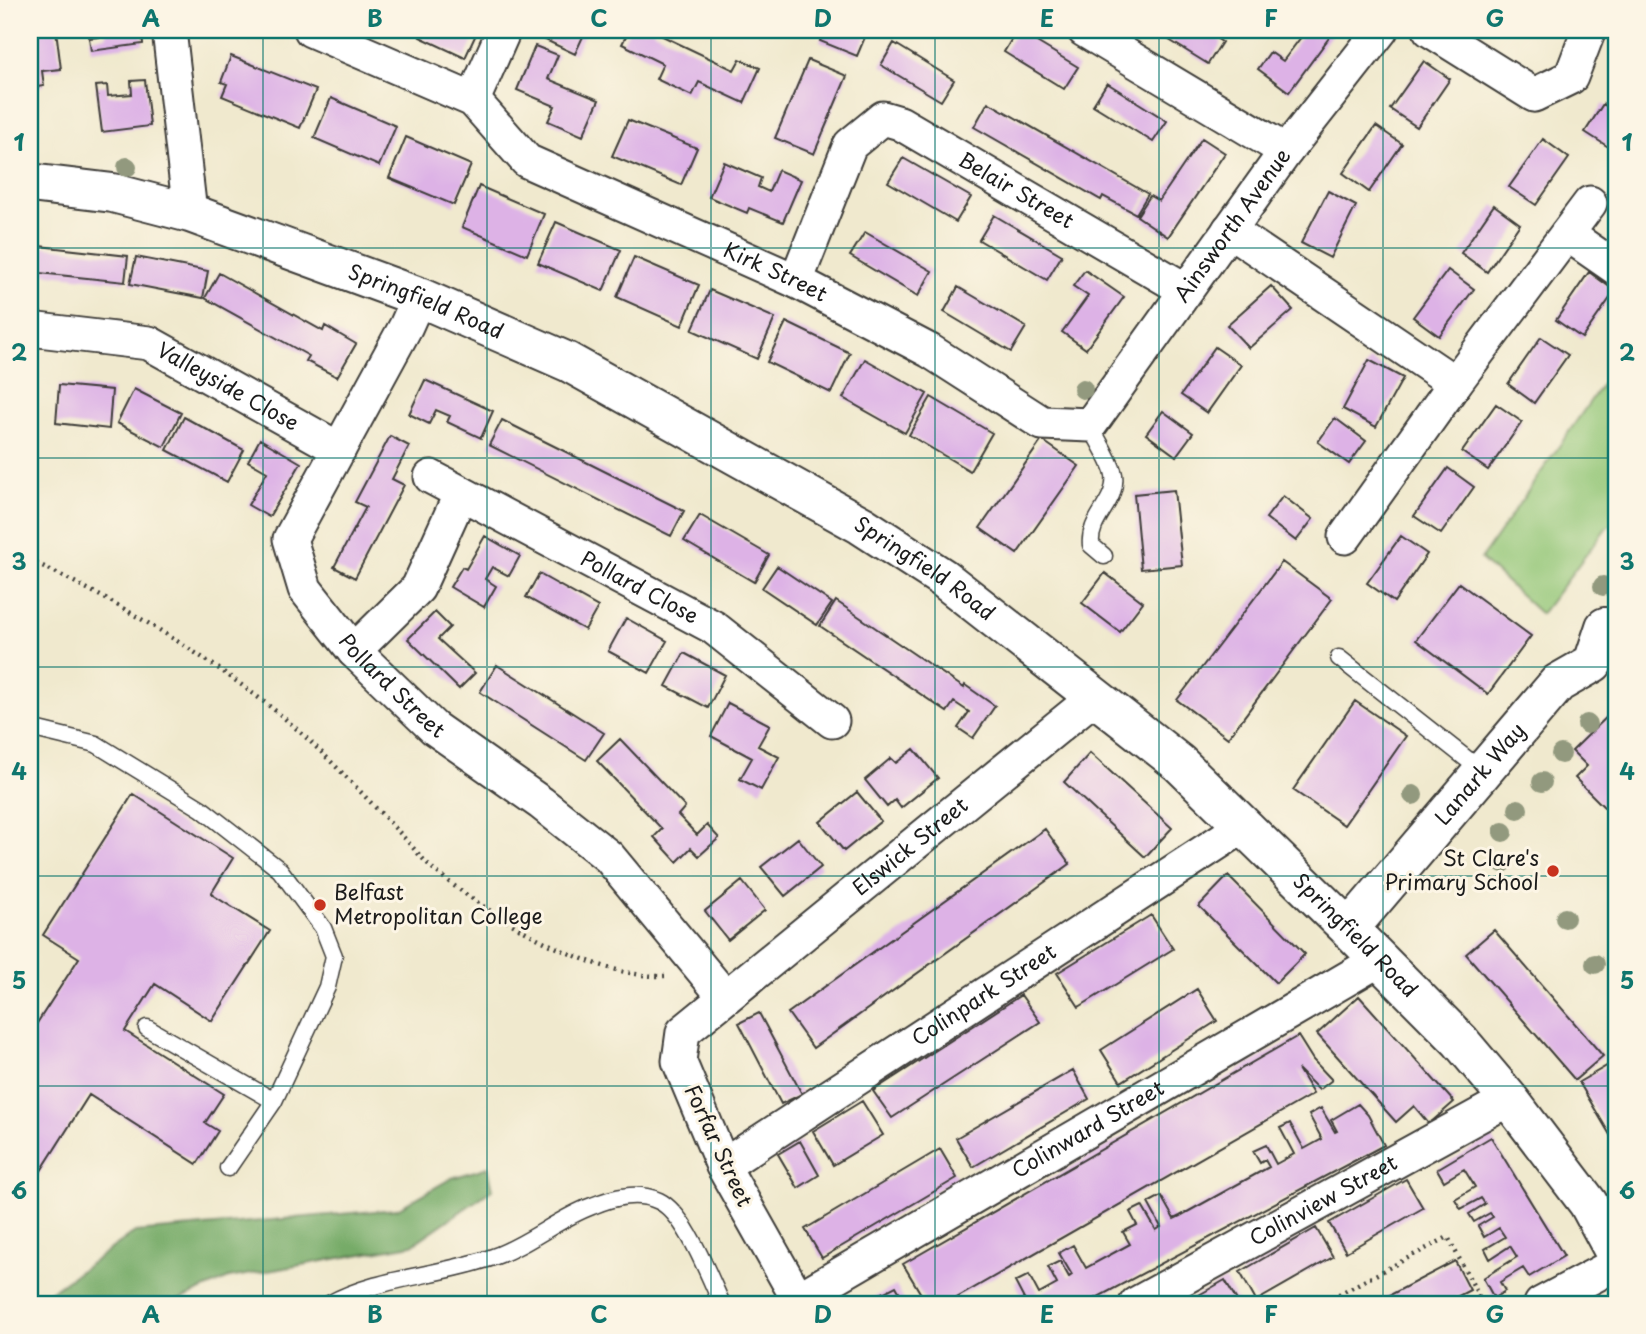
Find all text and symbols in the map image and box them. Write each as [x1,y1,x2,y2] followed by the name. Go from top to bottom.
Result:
[142,0,160,35] text: A
[367,0,383,35] text: B
[590,0,608,35] text: C
[814,0,832,35] text: D
[1040,0,1054,35] text: E
[1264,0,1278,35] text: F
[1486,0,1504,35] text: G
[14,124,25,159] text: 1
[1622,124,1633,159] text: 1
[1165,141,1297,308] street label: Ainsworth Avenue
[953,143,1081,235] street label: Belair Street
[719,233,834,309] street label: Kirk Street
[344,254,509,346] street label: Springfield Road
[152,333,305,438] street label: Valleyside Close
[11,334,27,369] text: 2
[1619,334,1635,369] text: 2
[849,507,1003,627] street label: Springfield Road
[576,542,705,631] street label: Pollard Close
[11,543,27,578] text: 3
[1619,543,1635,578] text: 3
[332,626,452,745] street label: Pollard Street
[1426,715,1532,831] street label: Lanark Way
[11,753,27,788] text: 4
[1619,753,1635,788] text: 4
[844,788,974,902] street label: Elswick Street
[1384,841,1539,897] place label: St Clare's Primary School
[1545,863,1561,879] marker: St Clare's Primary School
[1287,865,1426,1004] street label: Springfield Road
[334,875,543,931] place label: Belfast Metropolitan College
[312,897,328,913] marker: Belfast Metropolitan College
[904,935,1062,1053] street label: Colinpark Street
[12,962,26,997] text: 5
[1620,962,1634,997] text: 5
[1005,1071,1169,1185] street label: Colinward Street
[678,1079,762,1212] street label: Forfar Street
[1243,1145,1403,1253] street label: Colinview Street
[11,1172,27,1207] text: 6
[1619,1172,1635,1207] text: 6
[142,1296,160,1331] text: A
[367,1296,383,1331] text: B
[590,1296,608,1331] text: C
[814,1296,832,1331] text: D
[1040,1296,1054,1331] text: E
[1264,1296,1278,1331] text: F
[1486,1296,1504,1331] text: G

